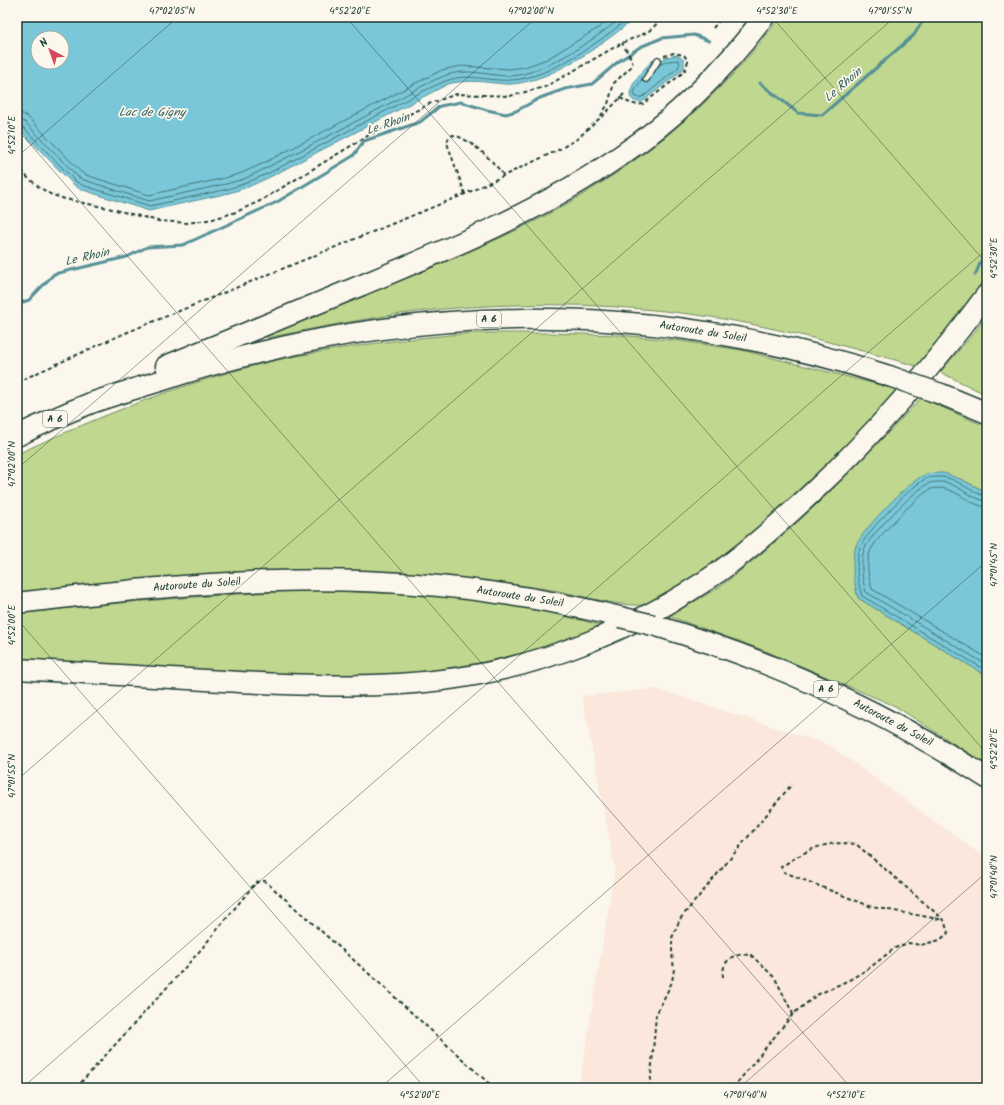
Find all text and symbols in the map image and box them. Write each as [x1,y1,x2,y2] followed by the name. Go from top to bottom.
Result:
[149,3,195,19] text: 47°02'05"N
[329,3,372,19] text: 4°52'20"E
[508,3,554,19] text: 47°02'00"N
[756,3,799,19] text: 4°52'30"E
[868,3,912,19] text: 47°01'55"N
[30,30,70,70] north arrow
[36,34,53,52] text: N
[820,62,867,107] water label: Le Rhoin
[119,103,188,122] water label: Lac de Gigny
[364,107,414,140] water label: Le Rhoin
[4,114,20,154] text: 4°52'10"E
[986,236,1002,279] text: 4°52'30"E
[63,242,113,271] water label: Le Rhoin
[477,311,501,327] road number: A 6
[658,316,748,348] street label: Autoroute du Soleil
[43,411,67,427] road number: A 6
[4,441,20,487] text: 47°02'00"N
[986,543,1002,587] text: 47°01'45"N
[153,573,242,597] street label: Autoroute du Soleil
[475,581,565,613] street label: Autoroute du Soleil
[4,604,20,645] text: 4°52'00"E
[814,681,838,697] road number: A 6
[850,694,936,752] street label: Autoroute du Soleil
[986,727,1002,770] text: 4°52'20"E
[4,754,20,798] text: 47°01'55"N
[986,855,1002,899] text: 47°01'40"N
[400,1087,441,1103] text: 4°52'00"E
[723,1087,767,1103] text: 47°01'40"N
[827,1087,867,1103] text: 4°52'10"E

